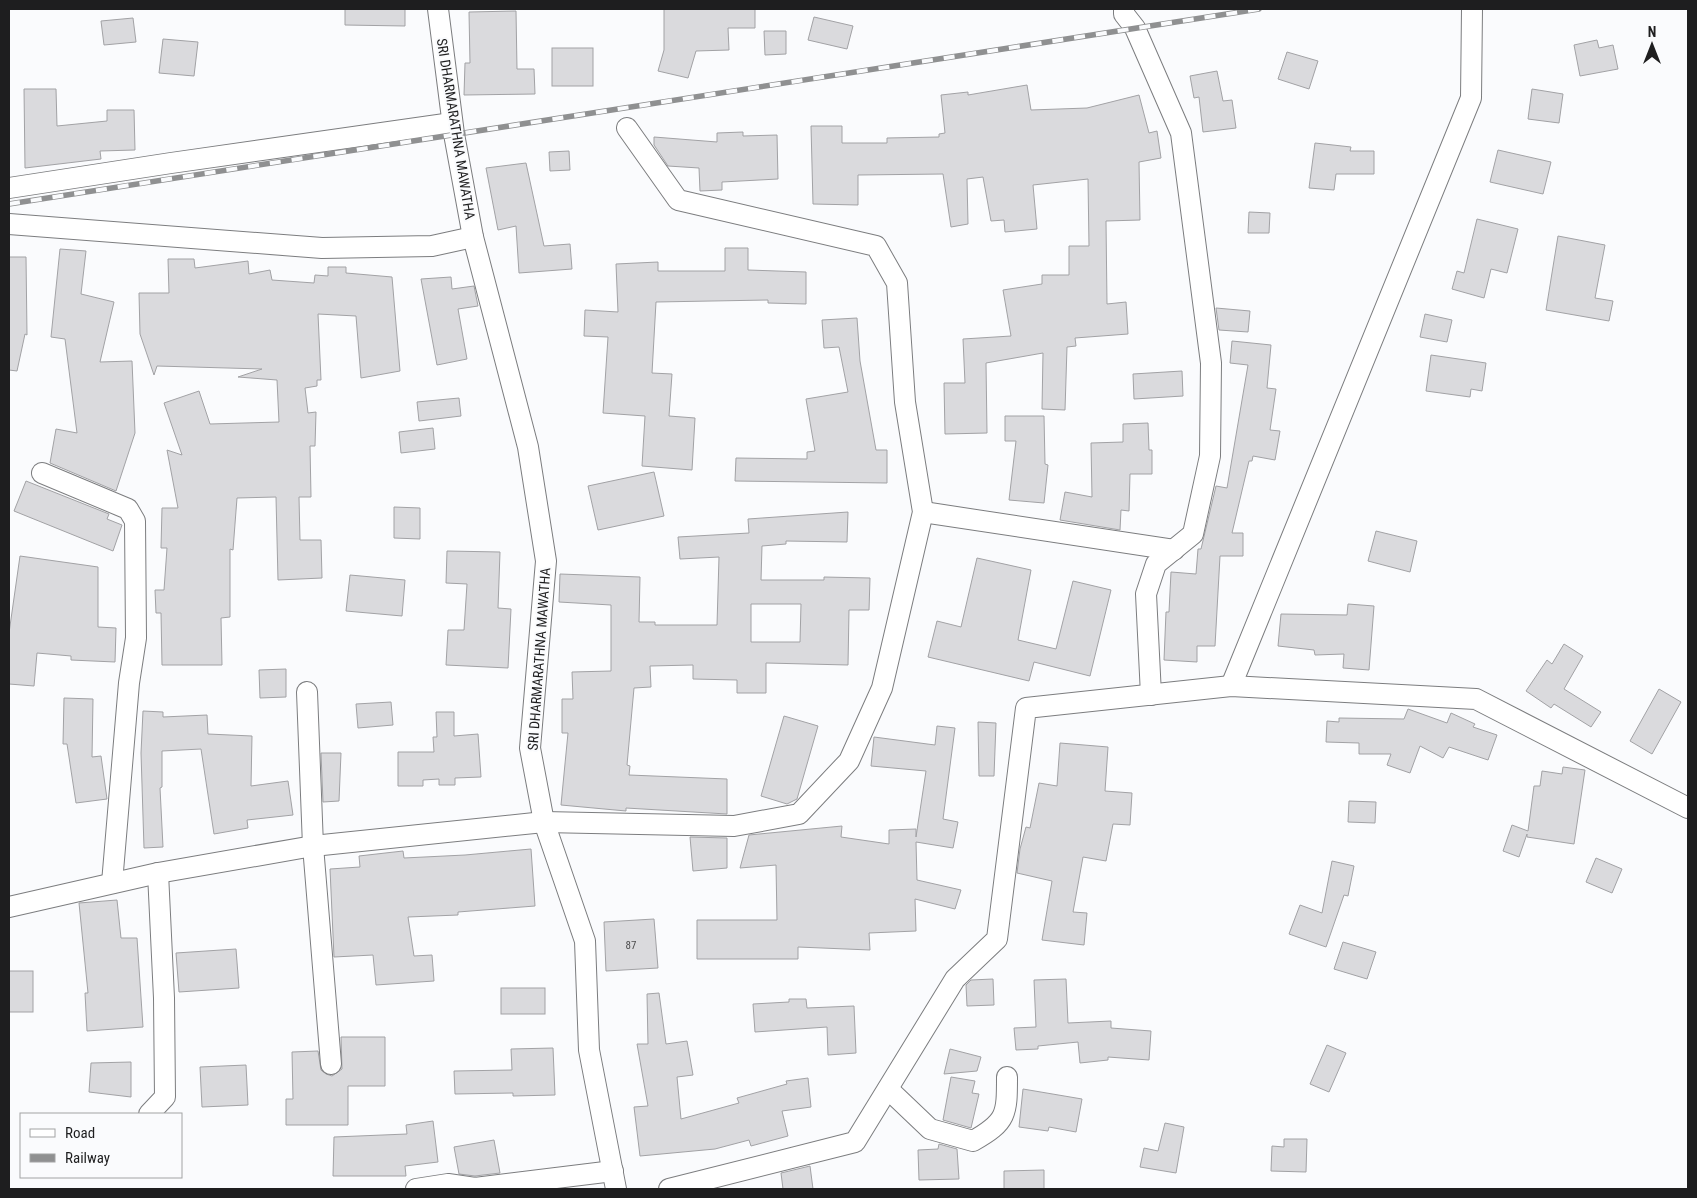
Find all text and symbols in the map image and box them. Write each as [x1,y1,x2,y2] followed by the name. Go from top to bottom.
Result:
[1627,20,1677,70] north arrow
[1648,24,1656,40] text: N
[434,37,478,221] street label: SRI DHARMARATHNA MAWATHA
[525,567,553,751] street label: SRI DHARMARATHNA MAWATHA
[626,939,636,952] house number: 87
[20,1113,182,1178] legend
[65,1124,95,1142] text: Road
[65,1149,110,1167] text: Railway

